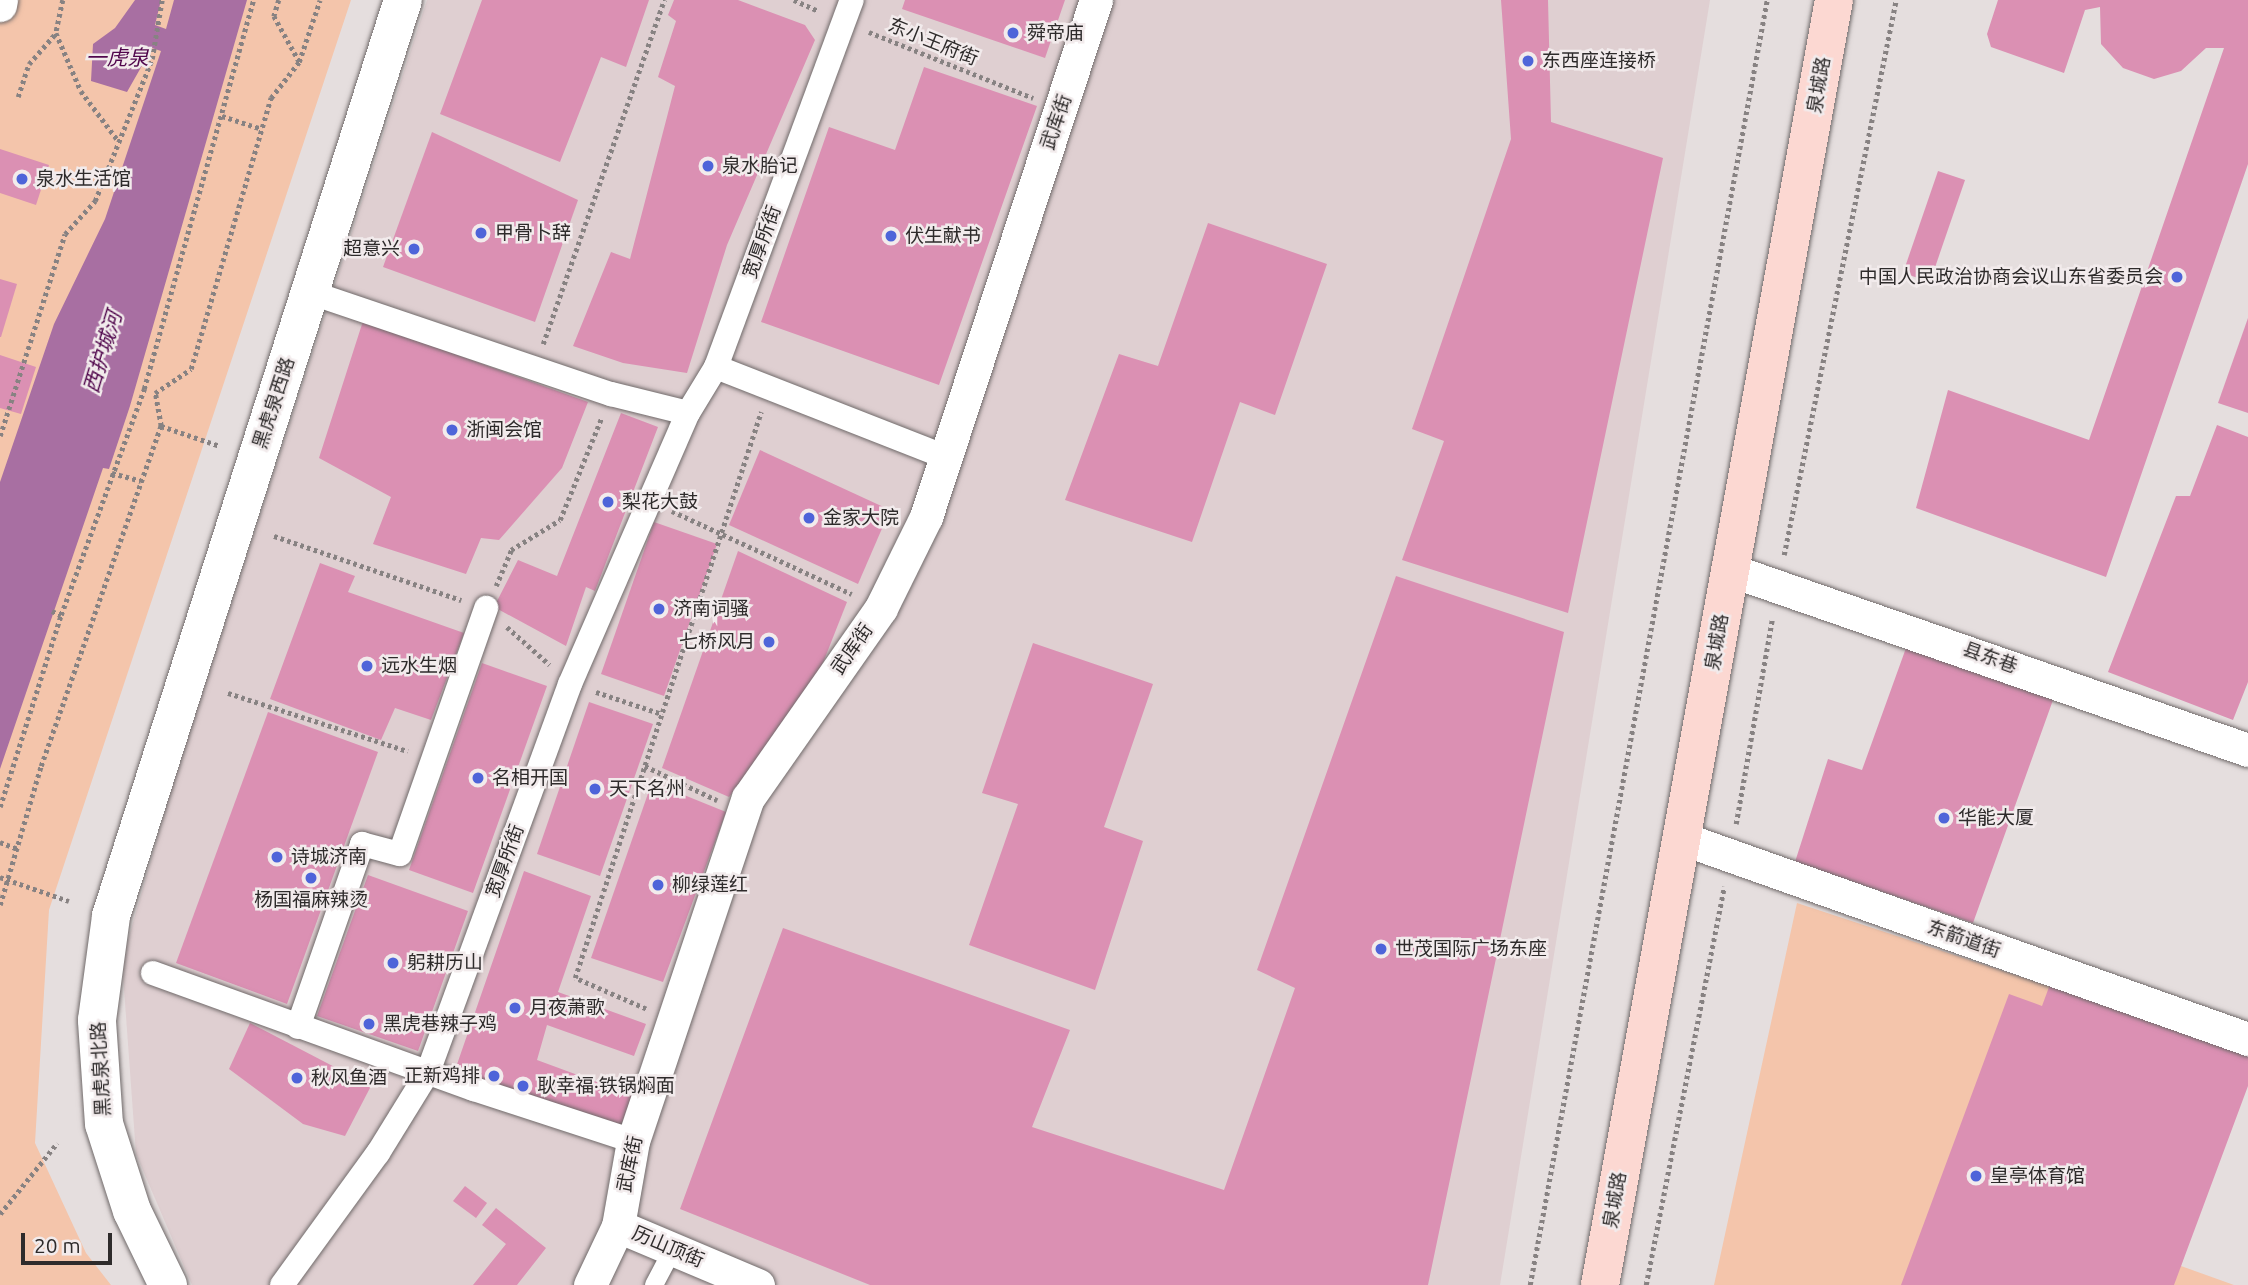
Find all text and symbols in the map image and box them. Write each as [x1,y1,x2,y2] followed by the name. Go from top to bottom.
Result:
[885,14,981,70] street label: 东小王府街
[1027,22,1084,44] place label: 舜帝庙
[1005,25,1021,41] marker: 舜帝庙
[86,44,148,70] water label: 一虎泉
[1542,50,1656,72] place label: 东西座连接桥
[1520,53,1536,69] marker: 东西座连接桥
[1803,55,1835,115] street label: 泉城路
[1036,91,1076,153] street label: 武库街
[722,155,798,177] place label: 泉水胎记
[700,158,716,174] marker: 泉水胎记
[36,168,131,190] place label: 泉水生活馆
[14,171,30,187] marker: 泉水生活馆
[738,202,786,282] street label: 宽厚所街
[495,222,571,244] place label: 甲骨卜辞
[473,225,489,241] marker: 甲骨卜辞
[905,225,981,247] place label: 伏生献书
[883,228,899,244] marker: 伏生献书
[343,238,400,260] place label: 超意兴
[406,241,422,257] marker: 超意兴
[1859,266,2163,288] place label: 中国人民政治协商会议山东省委员会
[2169,269,2185,285] marker: 中国人民政治协商会议山东省委员会
[78,308,126,396] water label: 西护城河
[248,354,300,452] street label: 黑虎泉西路
[466,419,542,441] place label: 浙闽会馆
[444,422,460,438] marker: 浙闽会馆
[622,491,698,513] place label: 梨花大鼓
[600,494,616,510] marker: 梨花大鼓
[823,507,899,529] place label: 金家大院
[801,510,817,526] marker: 金家大院
[673,598,749,620] place label: 济南词骚
[651,601,667,617] marker: 济南词骚
[1701,612,1733,672] street label: 泉城路
[826,619,878,679] street label: 武库街
[679,631,755,653] place label: 七桥风月
[761,634,777,650] marker: 七桥风月
[1959,638,2021,678] street label: 县东巷
[381,655,457,677] place label: 远水生烟
[359,658,375,674] marker: 远水生烟
[492,767,568,789] place label: 名相开国
[470,770,486,786] marker: 名相开国
[609,778,685,800] place label: 天下名州
[587,781,603,797] marker: 天下名州
[1958,807,2034,829] place label: 华能大厦
[1936,810,1952,826] marker: 华能大厦
[481,821,529,901] street label: 宽厚所街
[291,846,367,868] place label: 诗城济南
[269,849,285,865] marker: 诗城济南
[303,870,319,886] marker: 杨国福麻辣烫
[672,874,748,896] place label: 柳绿莲红
[650,877,666,893] marker: 柳绿莲红
[254,889,368,911] place label: 杨国福麻辣烫
[1924,916,2004,962] street label: 东箭道街
[1395,938,1547,960] place label: 世茂国际广场东座
[1373,941,1389,957] marker: 世茂国际广场东座
[407,952,483,974] place label: 躬耕历山
[385,955,401,971] marker: 躬耕历山
[529,997,605,1019] place label: 月夜萧歌
[507,1000,523,1016] marker: 月夜萧歌
[383,1013,497,1035] place label: 黑虎巷辣子鸡
[361,1016,377,1032] marker: 黑虎巷辣子鸡
[87,1021,115,1117] street label: 黑虎泉北路
[404,1065,480,1087] place label: 正新鸡排
[311,1067,387,1089] place label: 秋风鱼酒
[486,1068,502,1084] marker: 正新鸡排
[289,1070,305,1086] marker: 秋风鱼酒
[537,1075,675,1097] place label: 耿幸福·铁锅焖面
[515,1078,531,1094] marker: 耿幸福·铁锅焖面
[613,1134,647,1194] street label: 武库街
[1990,1165,2085,1187] place label: 皇亭体育馆
[1968,1168,1984,1184] marker: 皇亭体育馆
[1599,1170,1631,1230] street label: 泉城路
[24,1218,116,1262] scale bar
[629,1222,707,1272] street label: 历山顶街
[34,1233,81,1257] text: 20 m

